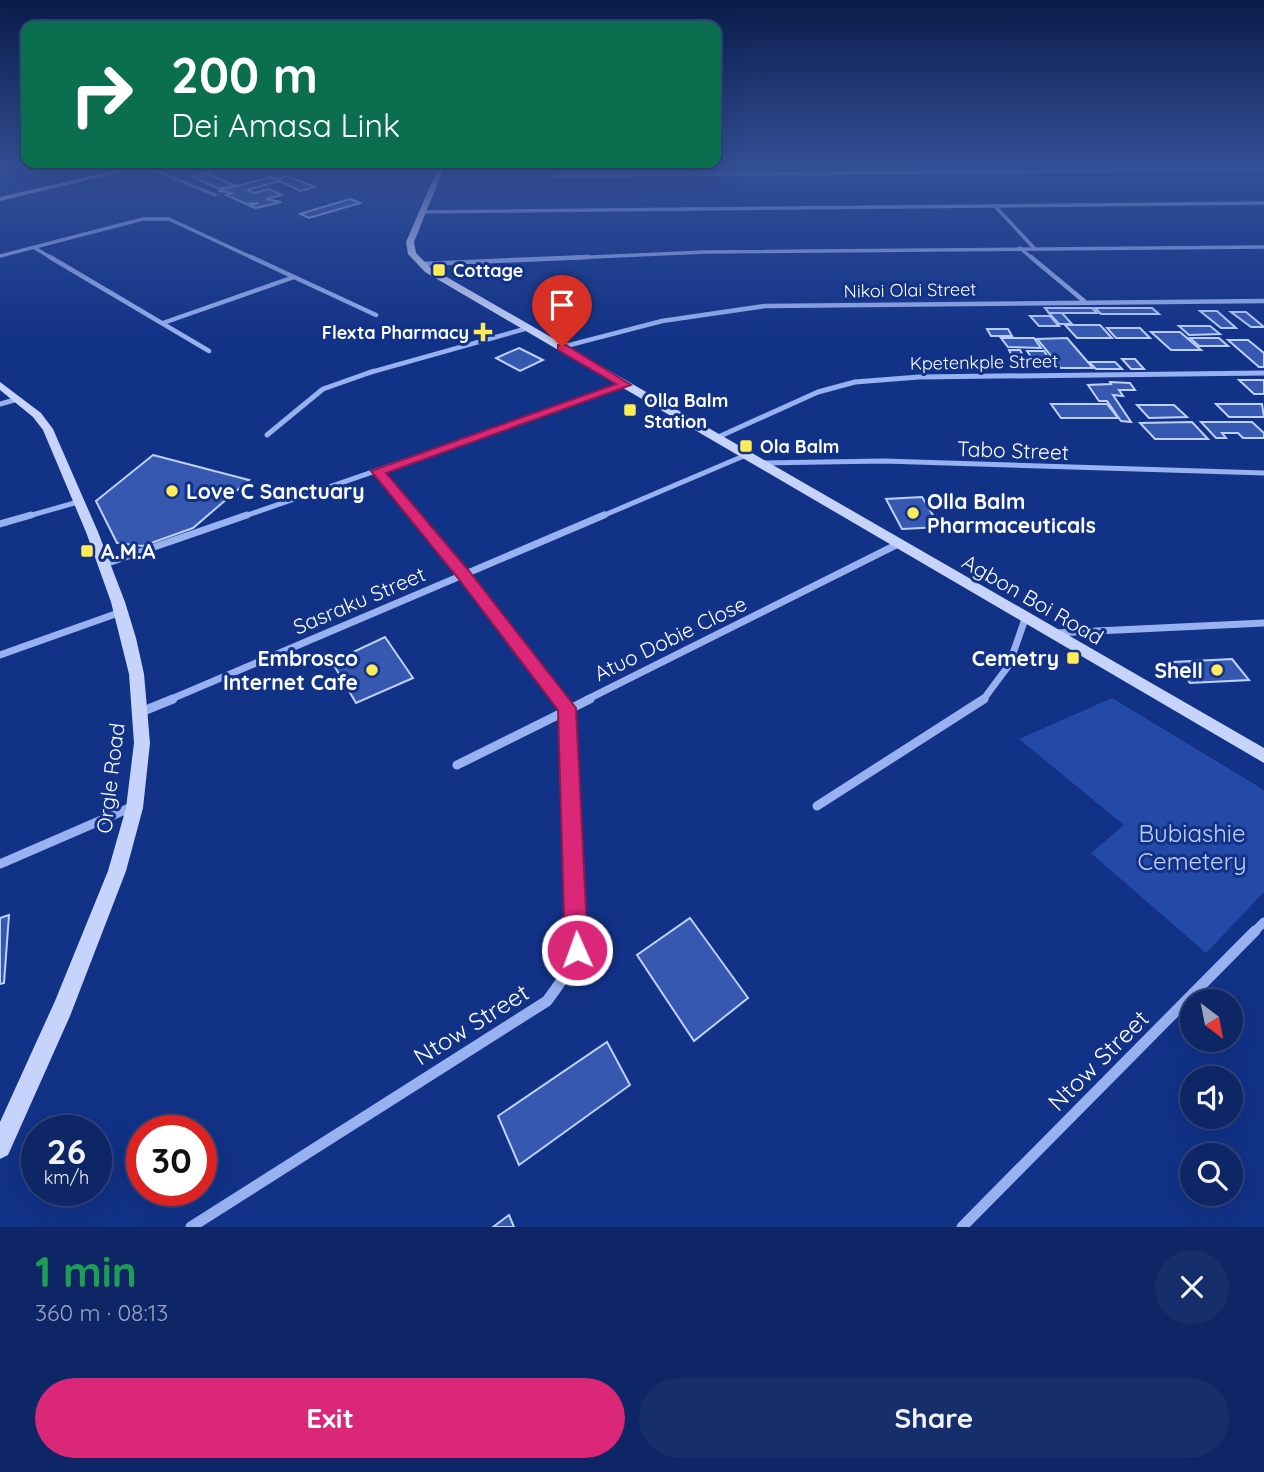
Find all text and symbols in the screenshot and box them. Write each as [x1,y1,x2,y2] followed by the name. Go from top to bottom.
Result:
[171,44,318,105] text: 200 m
[56,49,147,140] icon: right
[171,105,400,145] text: Dei Amasa Link
[453,259,523,282] place label: Cottage
[431,262,447,278] marker: Cottage
[532,275,592,347] pin
[843,277,977,303] street label: Nikoi Olai Street
[543,286,581,324] icon: arrive
[322,321,469,344] place label: Flexta Pharmacy
[475,324,491,340] marker: Flexta Pharmacy
[910,349,1058,375] street label: Kpetenkple Street
[644,389,728,433] place label: Olla Balm Station
[622,402,638,418] marker: Olla Balm Station
[760,435,839,458] place label: Ola Balm
[957,435,1069,465] street label: Tabo Street
[738,438,754,454] marker: Ola Balm
[186,478,365,504] place label: Love C Sanctuary
[164,483,180,499] marker: Love C Sanctuary
[927,488,1096,538] place label: Olla Balm Pharmaceuticals
[905,505,921,521] marker: Olla Balm Pharmaceuticals
[101,538,156,564] place label: A.M.A
[79,543,95,559] marker: A.M.A
[958,548,1108,650] street label: Agbon Boi Road
[289,560,429,640] street label: Sasraku Street
[589,590,751,686] street label: Atuo Dobie Close
[223,645,358,695] place label: Embrosco Internet Cafe
[972,645,1059,671] place label: Cemetry
[1065,650,1081,666] marker: Cemetry
[1154,657,1203,683] place label: Shell
[364,662,380,678] marker: Embrosco Internet Cafe
[1209,662,1225,678] marker: Shell
[90,721,130,835] street label: Orgle Road
[1137,818,1247,876] park label: Bubiashie Cemetery
[540,913,614,987] position arrow
[408,977,534,1071] street label: Ntow Street
[1180,989,1242,1052] north arrow
[1180,989,1243,1206] map controls
[1041,1003,1155,1117] street label: Ntow Street
[1180,1066,1243,1129] button: sound
[126,1115,217,1206] speed limit sign: 30
[47,1129,86,1173] text: 26
[1180,1143,1243,1206] button: search
[44,1166,89,1189] text: km/h
[35,1245,137,1298] text: 1 min
[1155,1250,1229,1324] button: close
[35,1298,168,1327] text: 360 m · 08:13
[35,1378,625,1458] button: Exit
[639,1378,1229,1458] button: Share

